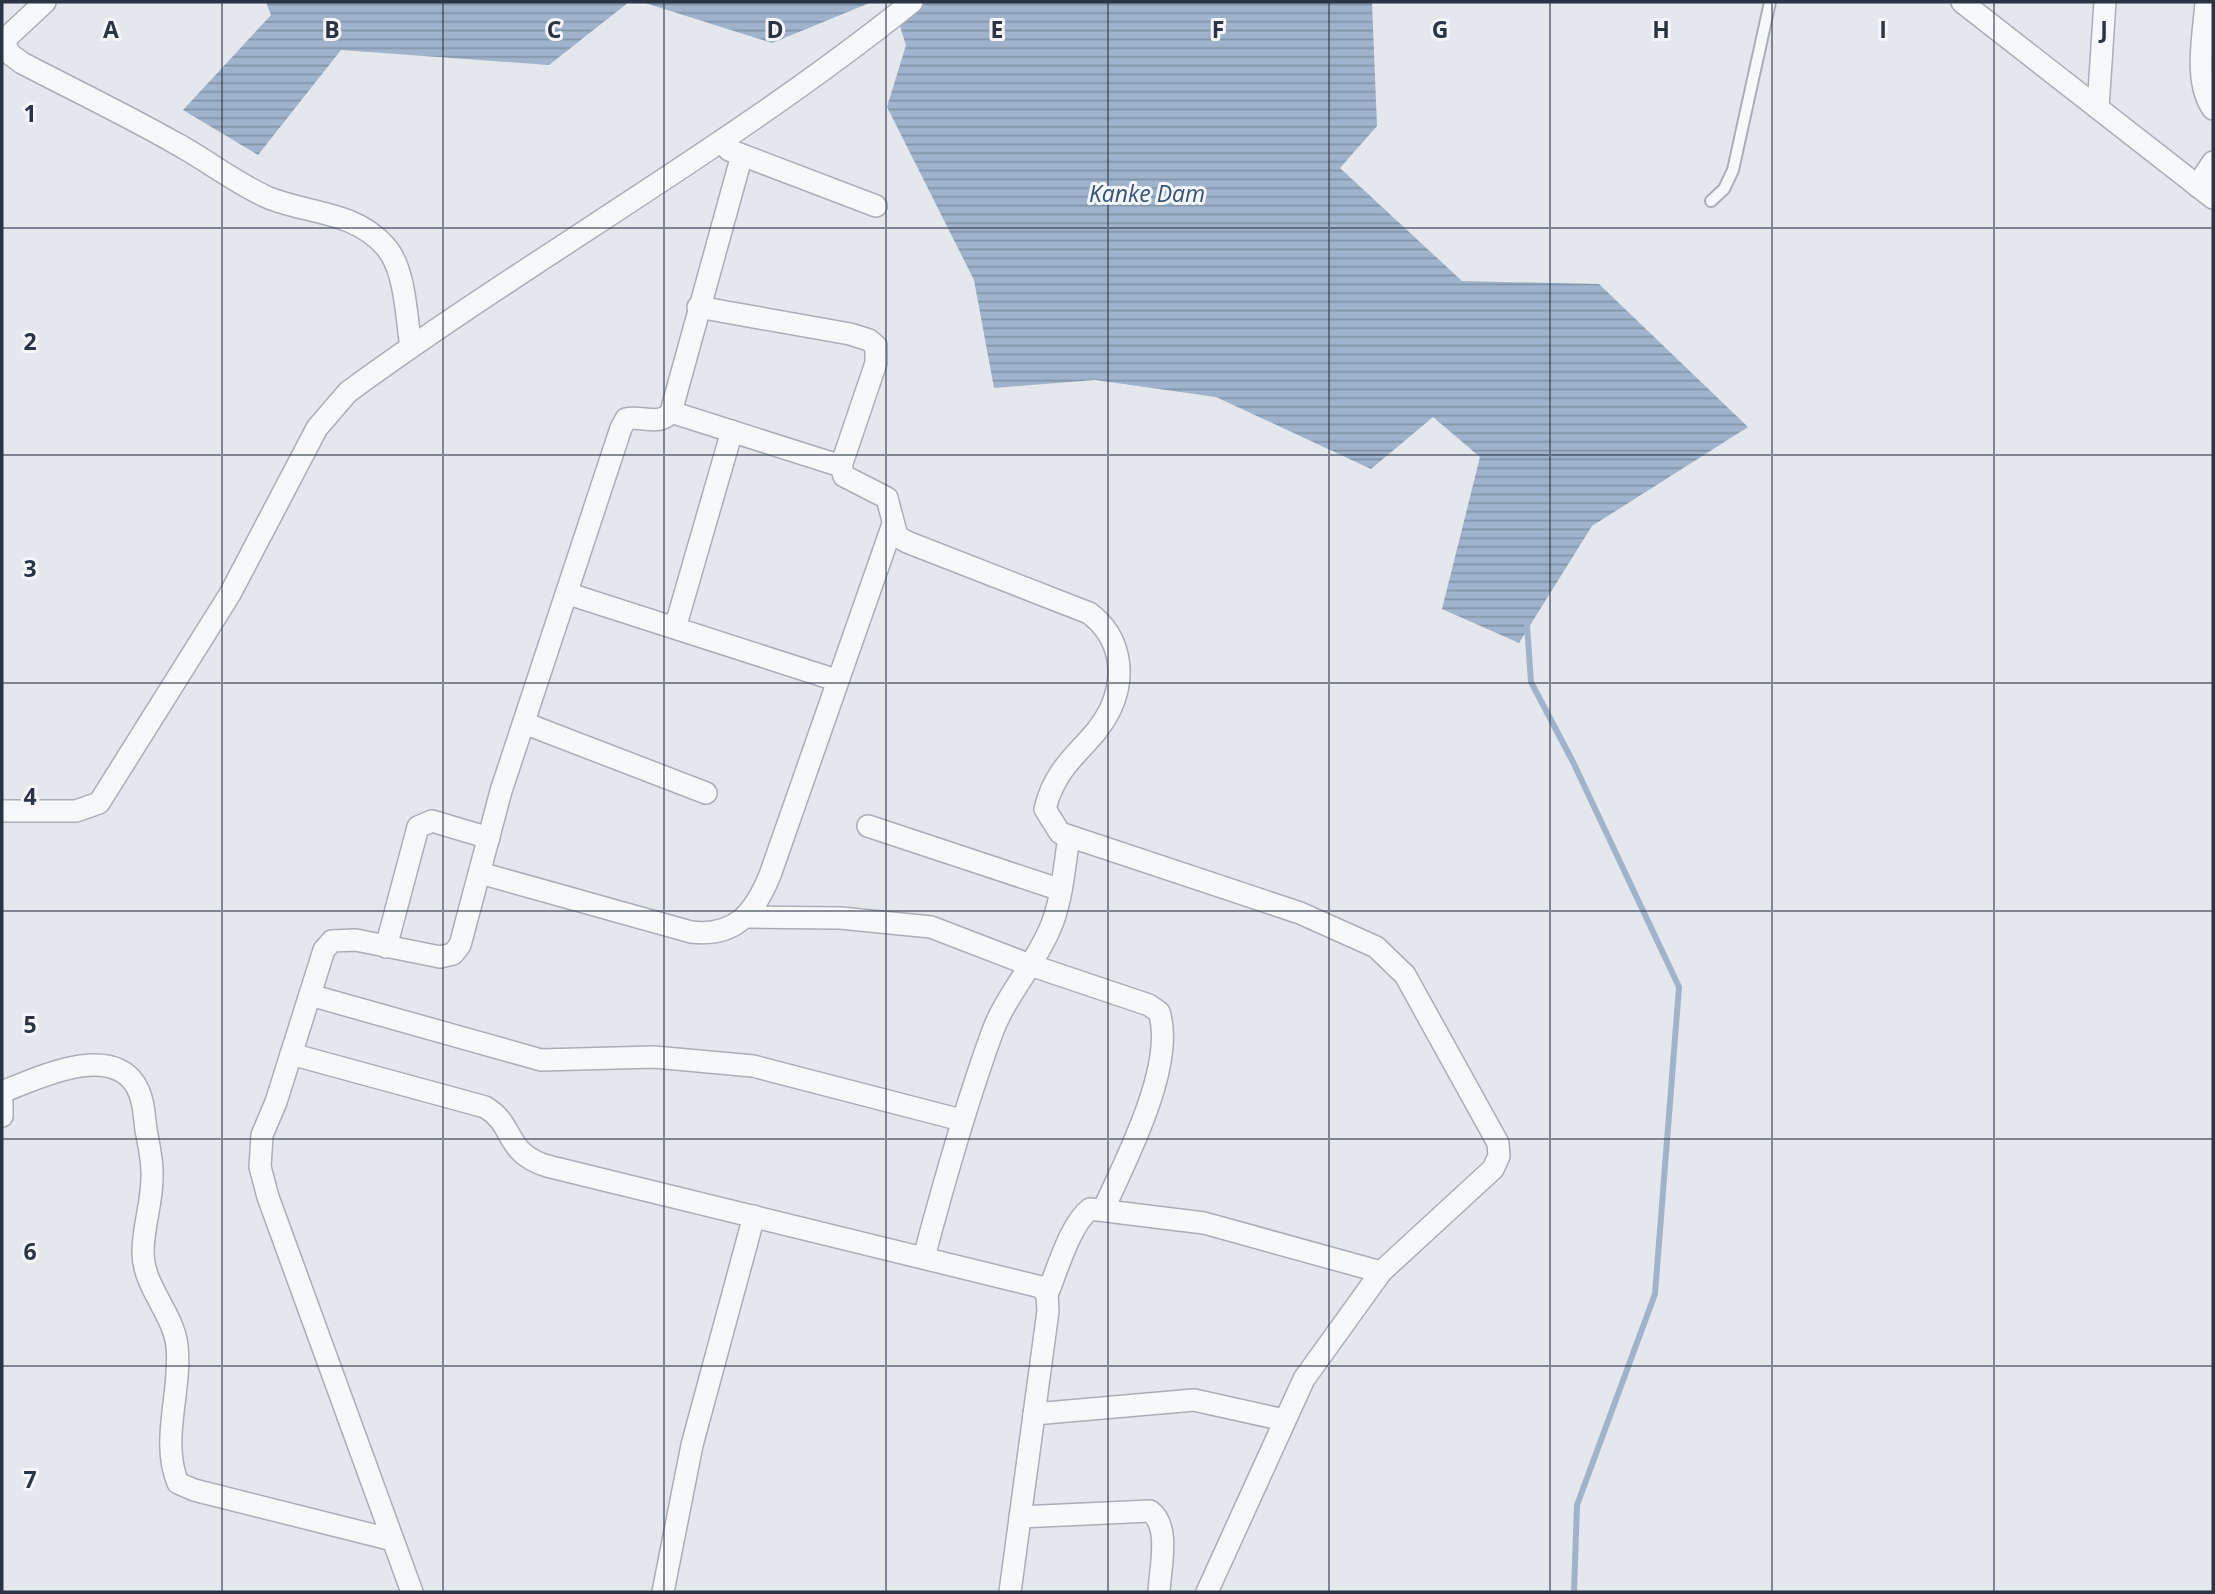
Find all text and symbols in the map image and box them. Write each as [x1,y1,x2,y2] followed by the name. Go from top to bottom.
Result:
[103,13,119,45] text: A
[324,13,340,45] text: B
[547,13,561,45] text: C
[766,13,784,45] text: D
[991,13,1003,45] text: E
[1212,13,1224,45] text: F
[1432,13,1448,45] text: G
[1652,13,1670,45] text: H
[1879,13,1887,45] text: I
[2098,13,2108,45] text: J
[23,97,37,129] text: 1
[1089,177,1205,209] water label: Kanke Dam
[23,325,37,357] text: 2
[23,552,37,584] text: 3
[23,780,37,812] text: 4
[23,1008,37,1040] text: 5
[23,1235,37,1267] text: 6
[23,1463,37,1495] text: 7

